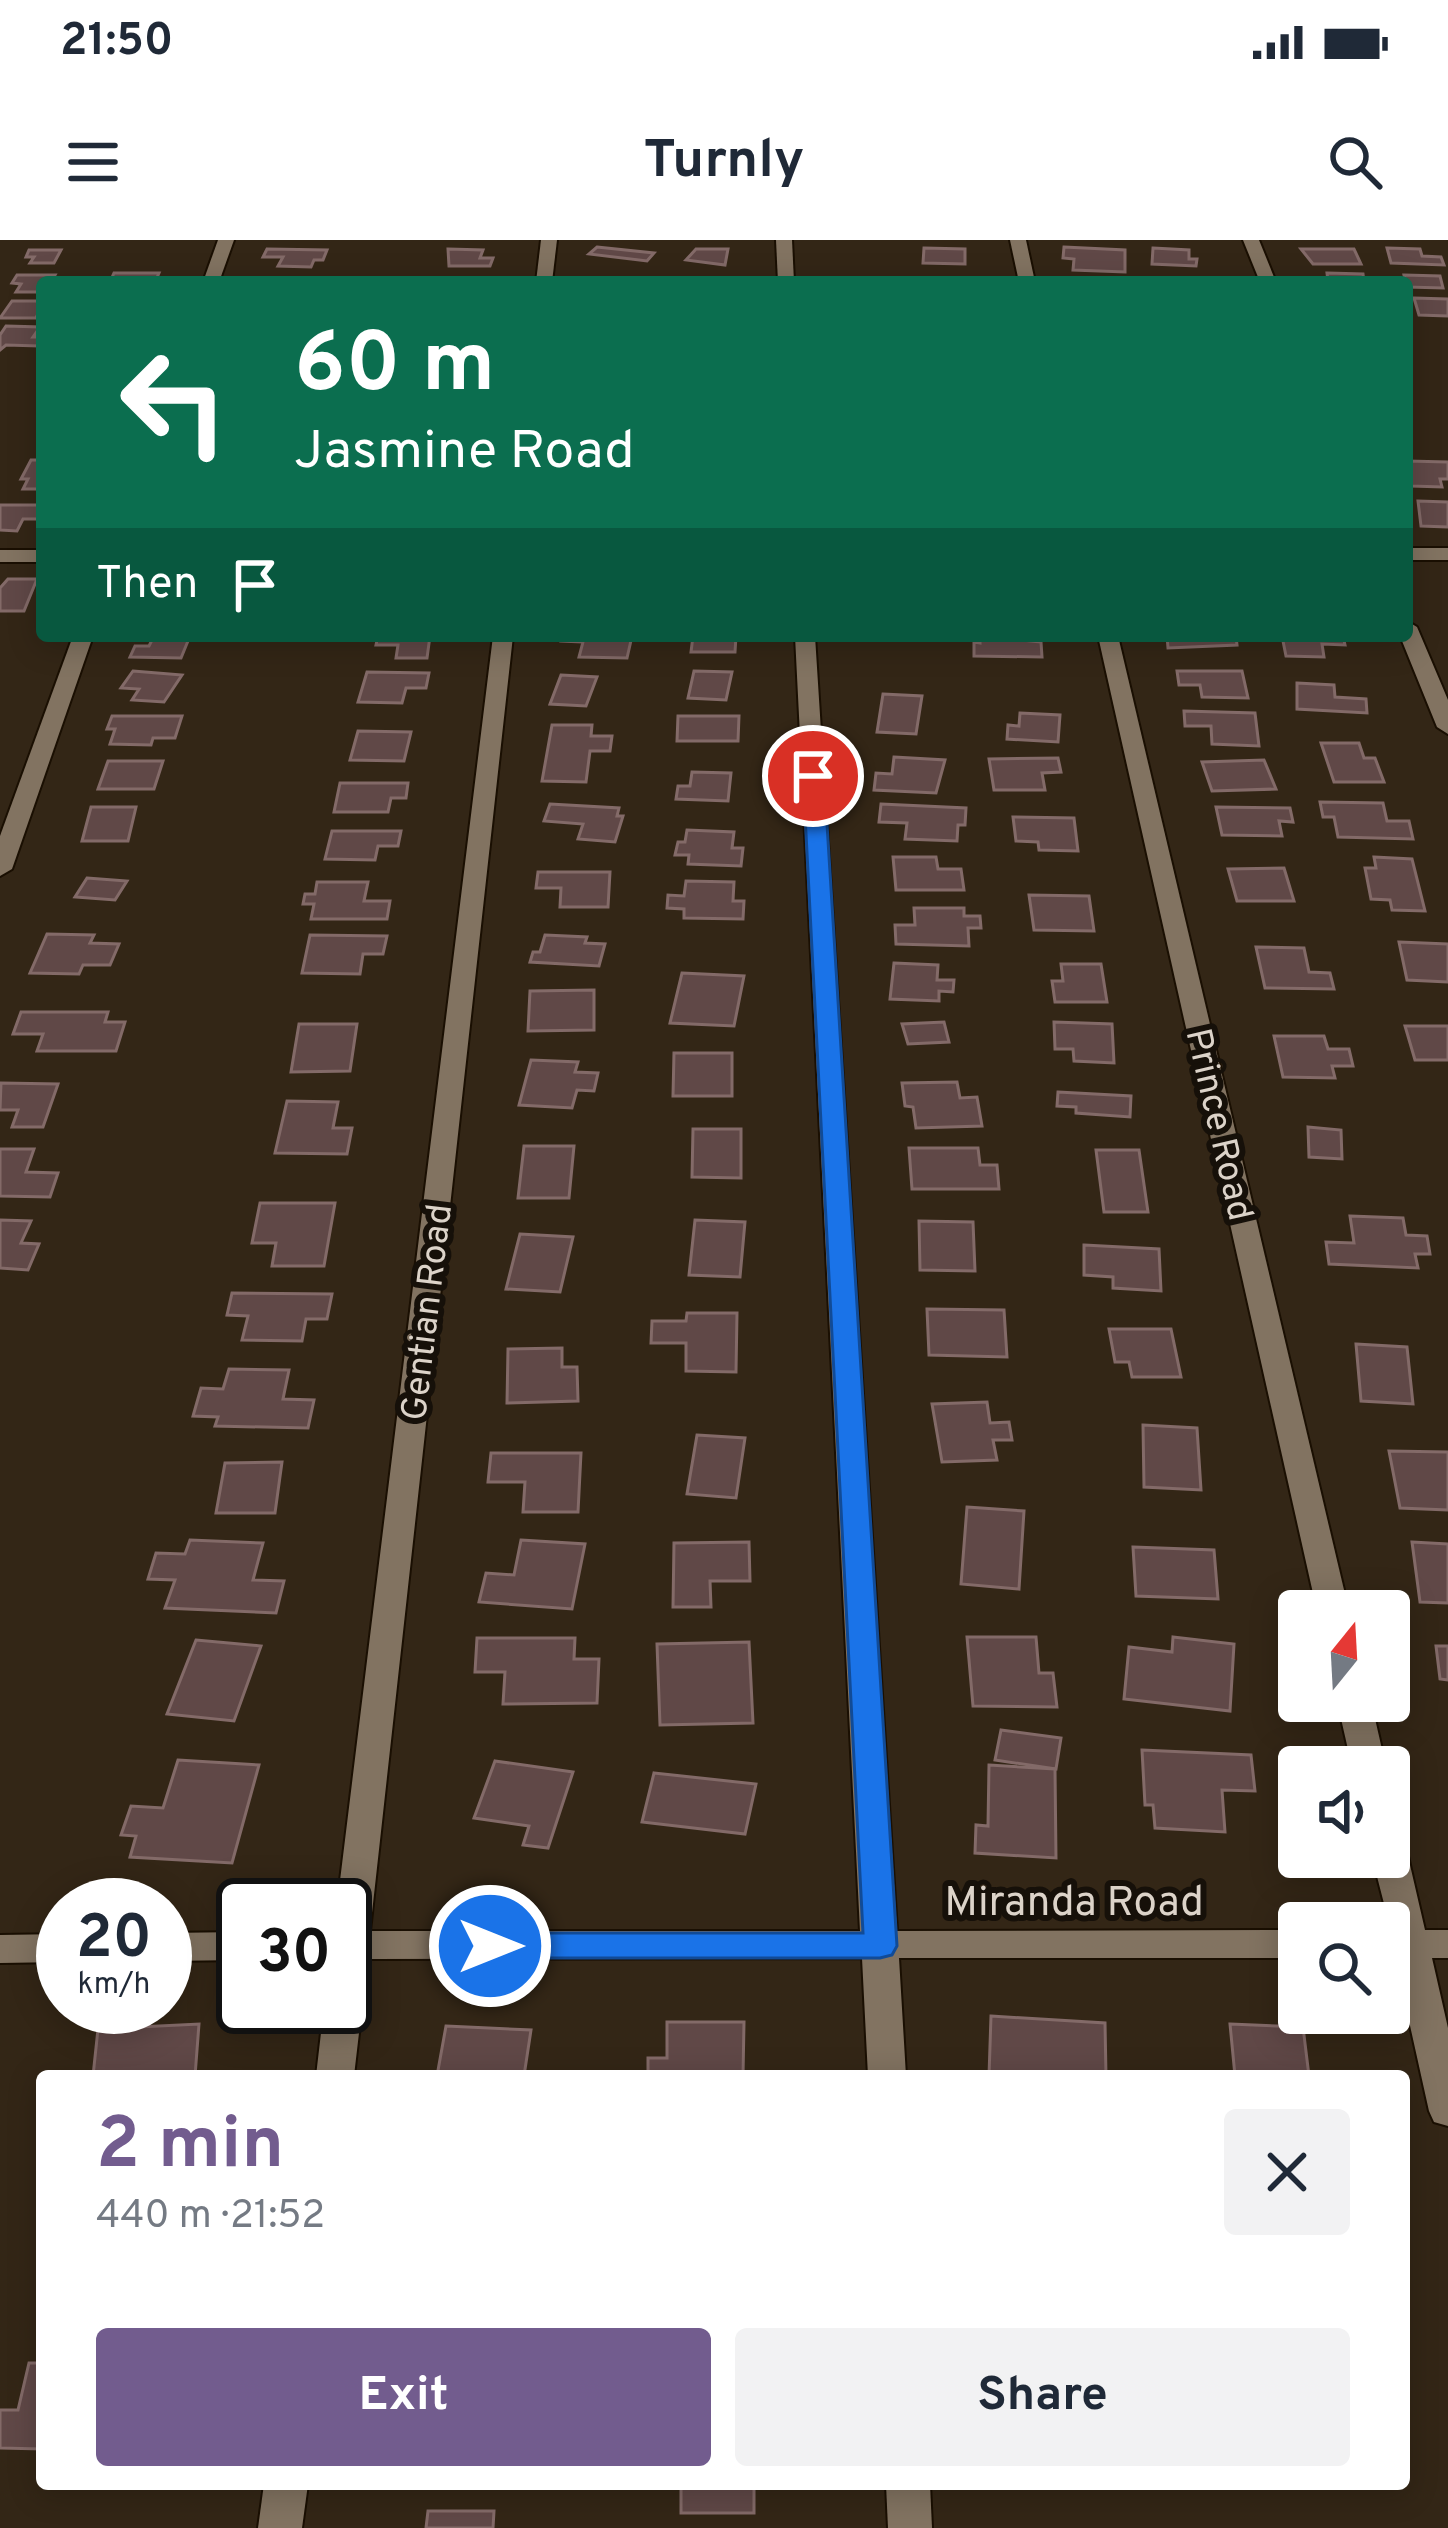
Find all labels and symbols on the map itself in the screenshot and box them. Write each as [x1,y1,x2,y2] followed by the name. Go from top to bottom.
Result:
[762,725,864,827] pin
[1173,1024,1262,1226] street label: Prince Road
[393,1202,465,1423] street label: Gentian Road
[1278,1590,1410,1722] north arrow
[216,1878,372,2034] speed limit sign: 30
[944,1878,1204,1931] street label: Miranda Road
[427,1883,553,2009] position arrow

